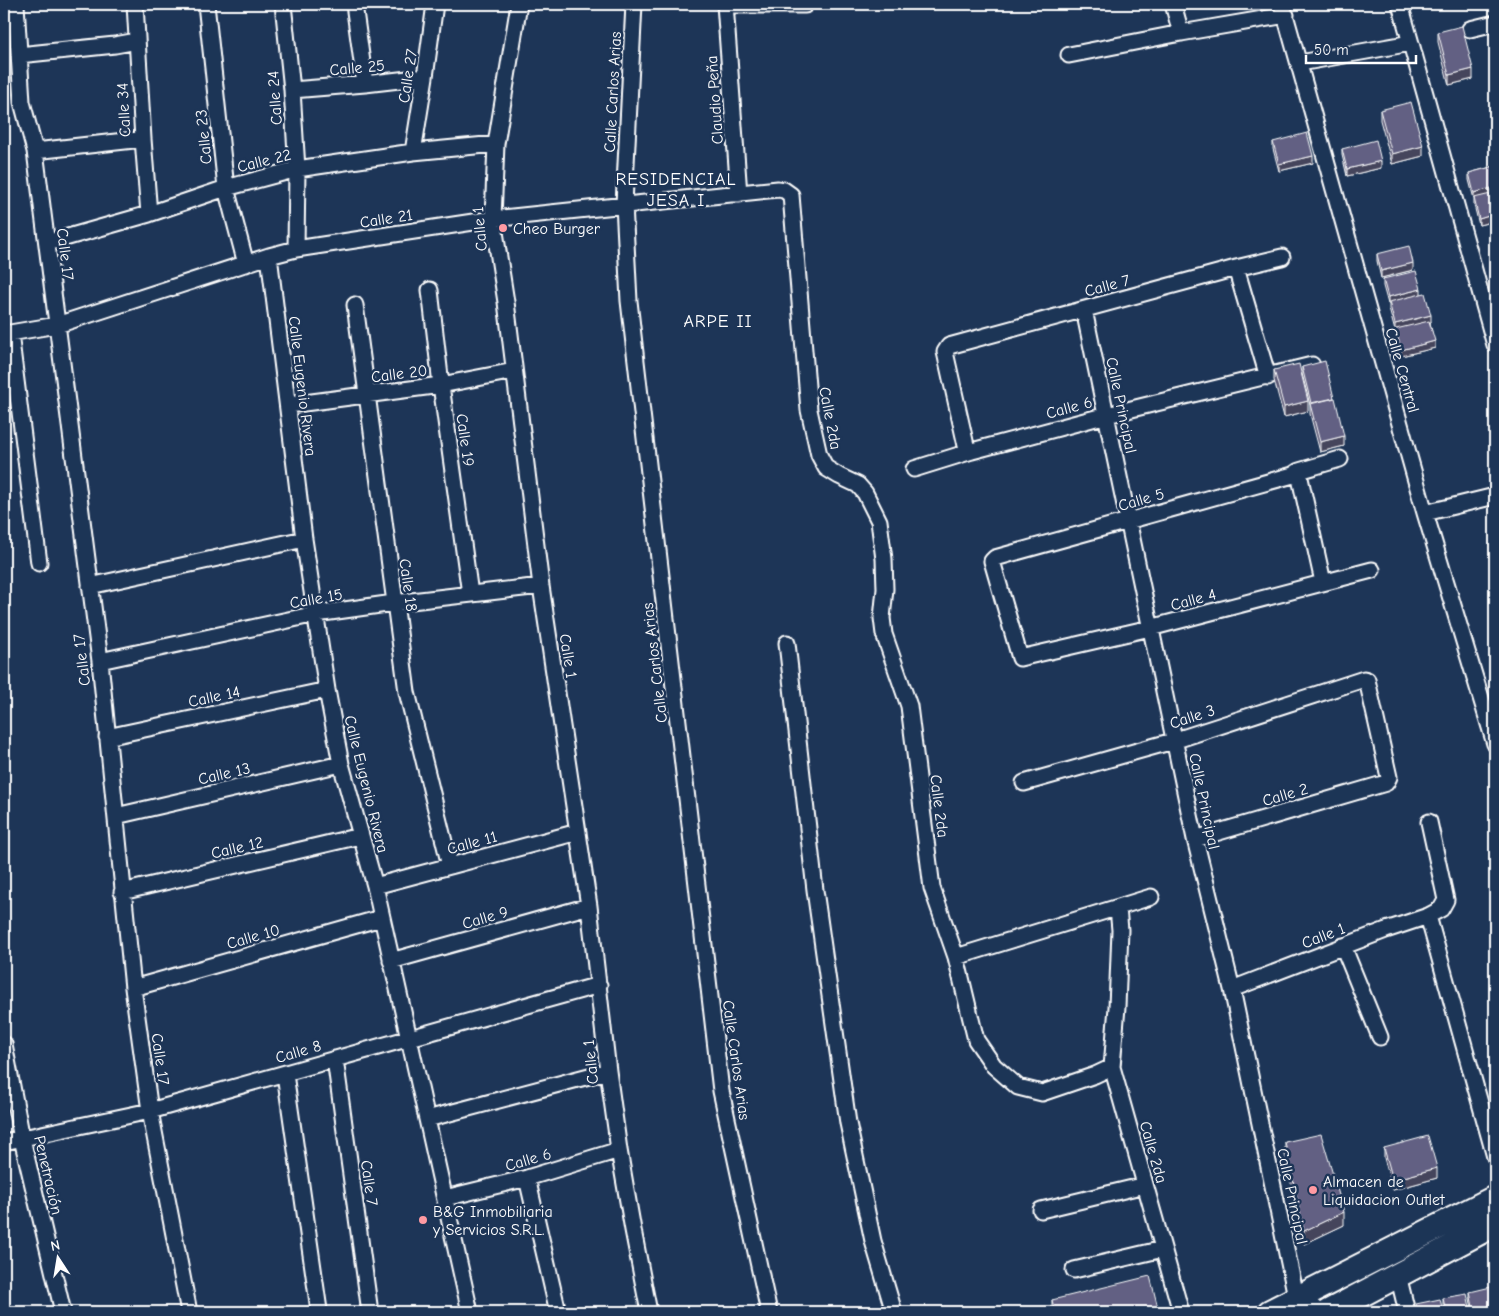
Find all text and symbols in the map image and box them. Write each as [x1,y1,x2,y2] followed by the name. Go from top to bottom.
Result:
[601,31,625,153] street label: Calle Carlos Arias
[1306,32,1416,64] scale bar
[1314,41,1349,59] text: 50 m
[395,47,421,104] street label: Calle 27
[703,55,727,145] street label: Claudio Peña
[329,57,386,79] street label: Calle 25
[264,70,286,126] street label: Calle 24
[114,82,134,138] street label: Calle 34
[192,109,216,165] street label: Calle 23
[235,146,293,176] street label: Calle 22
[615,169,737,211] district label: RESIDENCIAL JESA I
[358,206,414,232] street label: Calle 21
[469,206,491,252] street label: Calle 1
[513,220,601,238] place label: Cheo Burger
[497,222,509,234] marker: Cheo Burger
[53,227,77,282] street label: Calle 17
[1083,271,1132,301] street label: Calle 7
[683,311,753,332] district label: ARPE II
[284,315,320,457] street label: Calle Eugenio Rivera
[1381,326,1423,415] street label: Calle Central
[1102,355,1140,455] street label: Calle Principal
[370,362,428,386] street label: Calle 20
[815,385,845,451] street label: Calle 2da
[1044,393,1094,423] street label: Calle 6
[452,413,478,468] street label: Calle 19
[1116,485,1166,515] street label: Calle 5
[395,558,421,613] street label: Calle 18
[288,585,344,612] street label: Calle 15
[1169,585,1218,615] street label: Calle 4
[639,601,671,724] street label: Calle Carlos Arias
[70,632,94,687] street label: Calle 17
[556,633,580,680] street label: Calle 1
[187,683,242,711] street label: Calle 14
[1167,701,1217,733] street label: Calle 3
[340,714,392,855] street label: Calle Eugenio Rivera
[1185,751,1223,851] street label: Calle Principal
[196,759,252,789] street label: Calle 13
[926,773,952,839] street label: Calle 2da
[1260,780,1310,810] street label: Calle 2
[445,828,499,858] street label: Calle 11
[209,833,265,863] street label: Calle 12
[460,903,510,933] street label: Calle 9
[1299,920,1347,952] street label: Calle 1
[225,921,282,953] street label: Calle 10
[719,999,753,1122] street label: Calle Carlos Arias
[147,1032,173,1087] street label: Calle 17
[273,1037,323,1067] street label: Calle 8
[580,1039,602,1085] street label: Calle 1
[1136,1119,1170,1185] street label: Calle 2da
[30,1134,66,1217] street label: Penetración
[503,1145,553,1175] street label: Calle 6
[1273,1146,1311,1246] street label: Calle Principal
[357,1159,381,1208] street label: Calle 7
[1323,1173,1445,1209] place label: Almacen de Liquidacion Outlet
[1307,1184,1319,1196] marker: Almacen de Liquidacion Outlet
[432,1203,553,1239] place label: B&G Inmobiliaria y Servicios S.R.L.
[417,1214,429,1226] marker: B&G Inmobiliaria y Servicios S.R.L.
[32,1234,82,1284] north arrow
[49,1237,62,1255] text: N

